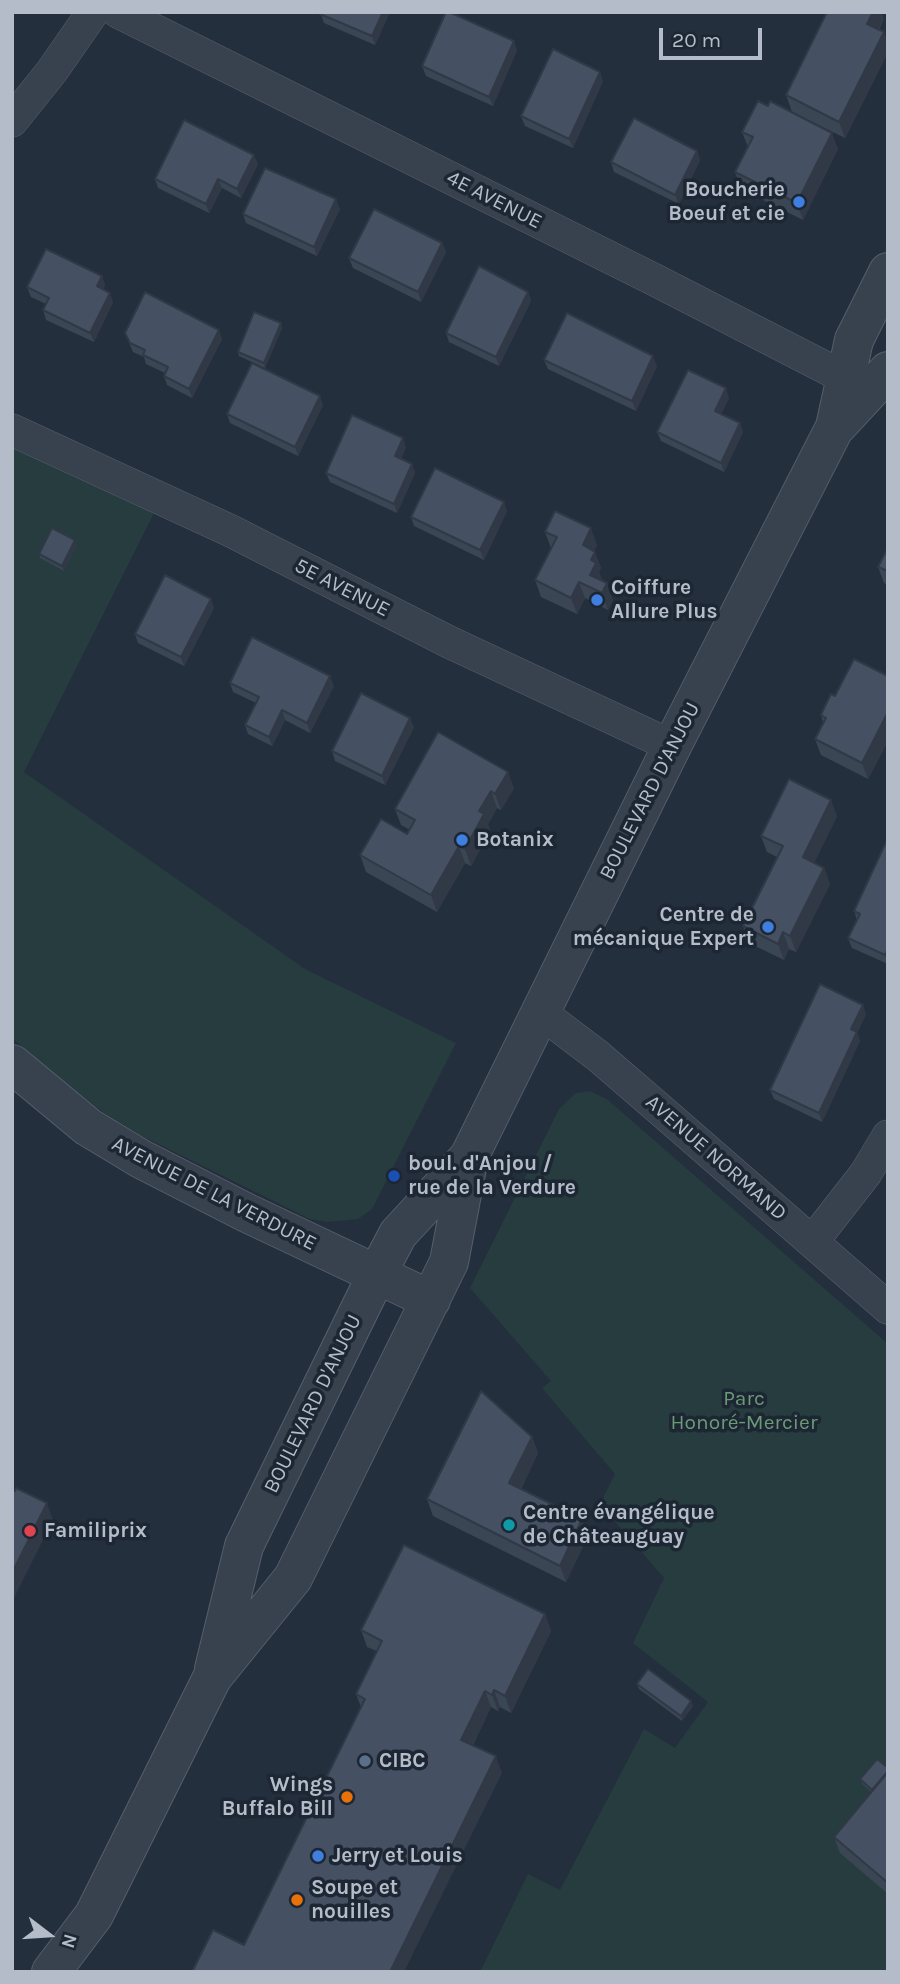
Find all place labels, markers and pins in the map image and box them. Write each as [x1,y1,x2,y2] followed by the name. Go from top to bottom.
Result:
[668,177,785,227] place label: Boucherie Boeuf et cie
[791,194,807,210] marker: Boucherie Boeuf et cie
[611,575,718,625] place label: Coiffure Allure Plus
[589,592,605,608] marker: Coiffure Allure Plus
[476,827,554,853] place label: Botanix
[454,832,470,848] marker: Botanix
[573,902,754,952] place label: Centre de mécanique Expert
[760,919,776,935] marker: Centre de mécanique Expert
[408,1151,576,1201] place label: boul. d'Anjou / rue de la Verdure
[386,1168,402,1184] marker: boul. d'Anjou / rue de la Verdure
[523,1500,715,1550] place label: Centre évangélique de Châteauguay
[501,1517,517,1533] marker: Centre évangélique de Châteauguay
[44,1518,147,1544] place label: Familiprix
[22,1523,38,1539] marker: Familiprix
[379,1748,426,1774] place label: CIBC
[357,1753,373,1769] marker: CIBC
[222,1772,333,1822] place label: Wings Buffalo Bill
[339,1789,355,1805] marker: Wings Buffalo Bill
[332,1843,463,1869] place label: Jerry et Louis
[310,1848,326,1864] marker: Jerry et Louis
[311,1875,398,1925] place label: Soupe et nouilles
[289,1892,305,1908] marker: Soupe et nouilles

